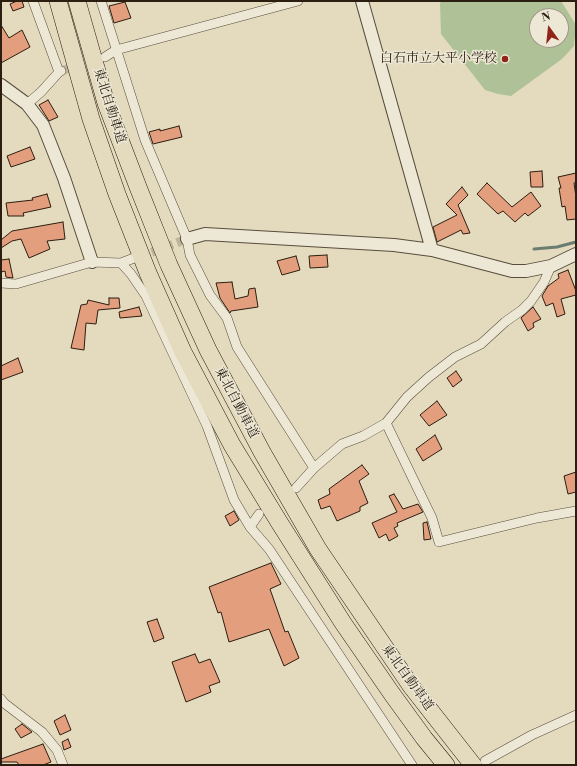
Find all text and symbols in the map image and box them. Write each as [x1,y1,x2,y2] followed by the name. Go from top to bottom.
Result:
[529,8,569,48] north arrow
[540,9,552,25] text: N
[380,51,497,67] place label: 白石市立大平小学校
[500,54,510,64] marker: 白石市立大平小学校
[90,66,128,146] street label: 東北自動車道
[211,365,261,441] street label: 東北自動車道
[378,642,436,714] street label: 東北自動車道

